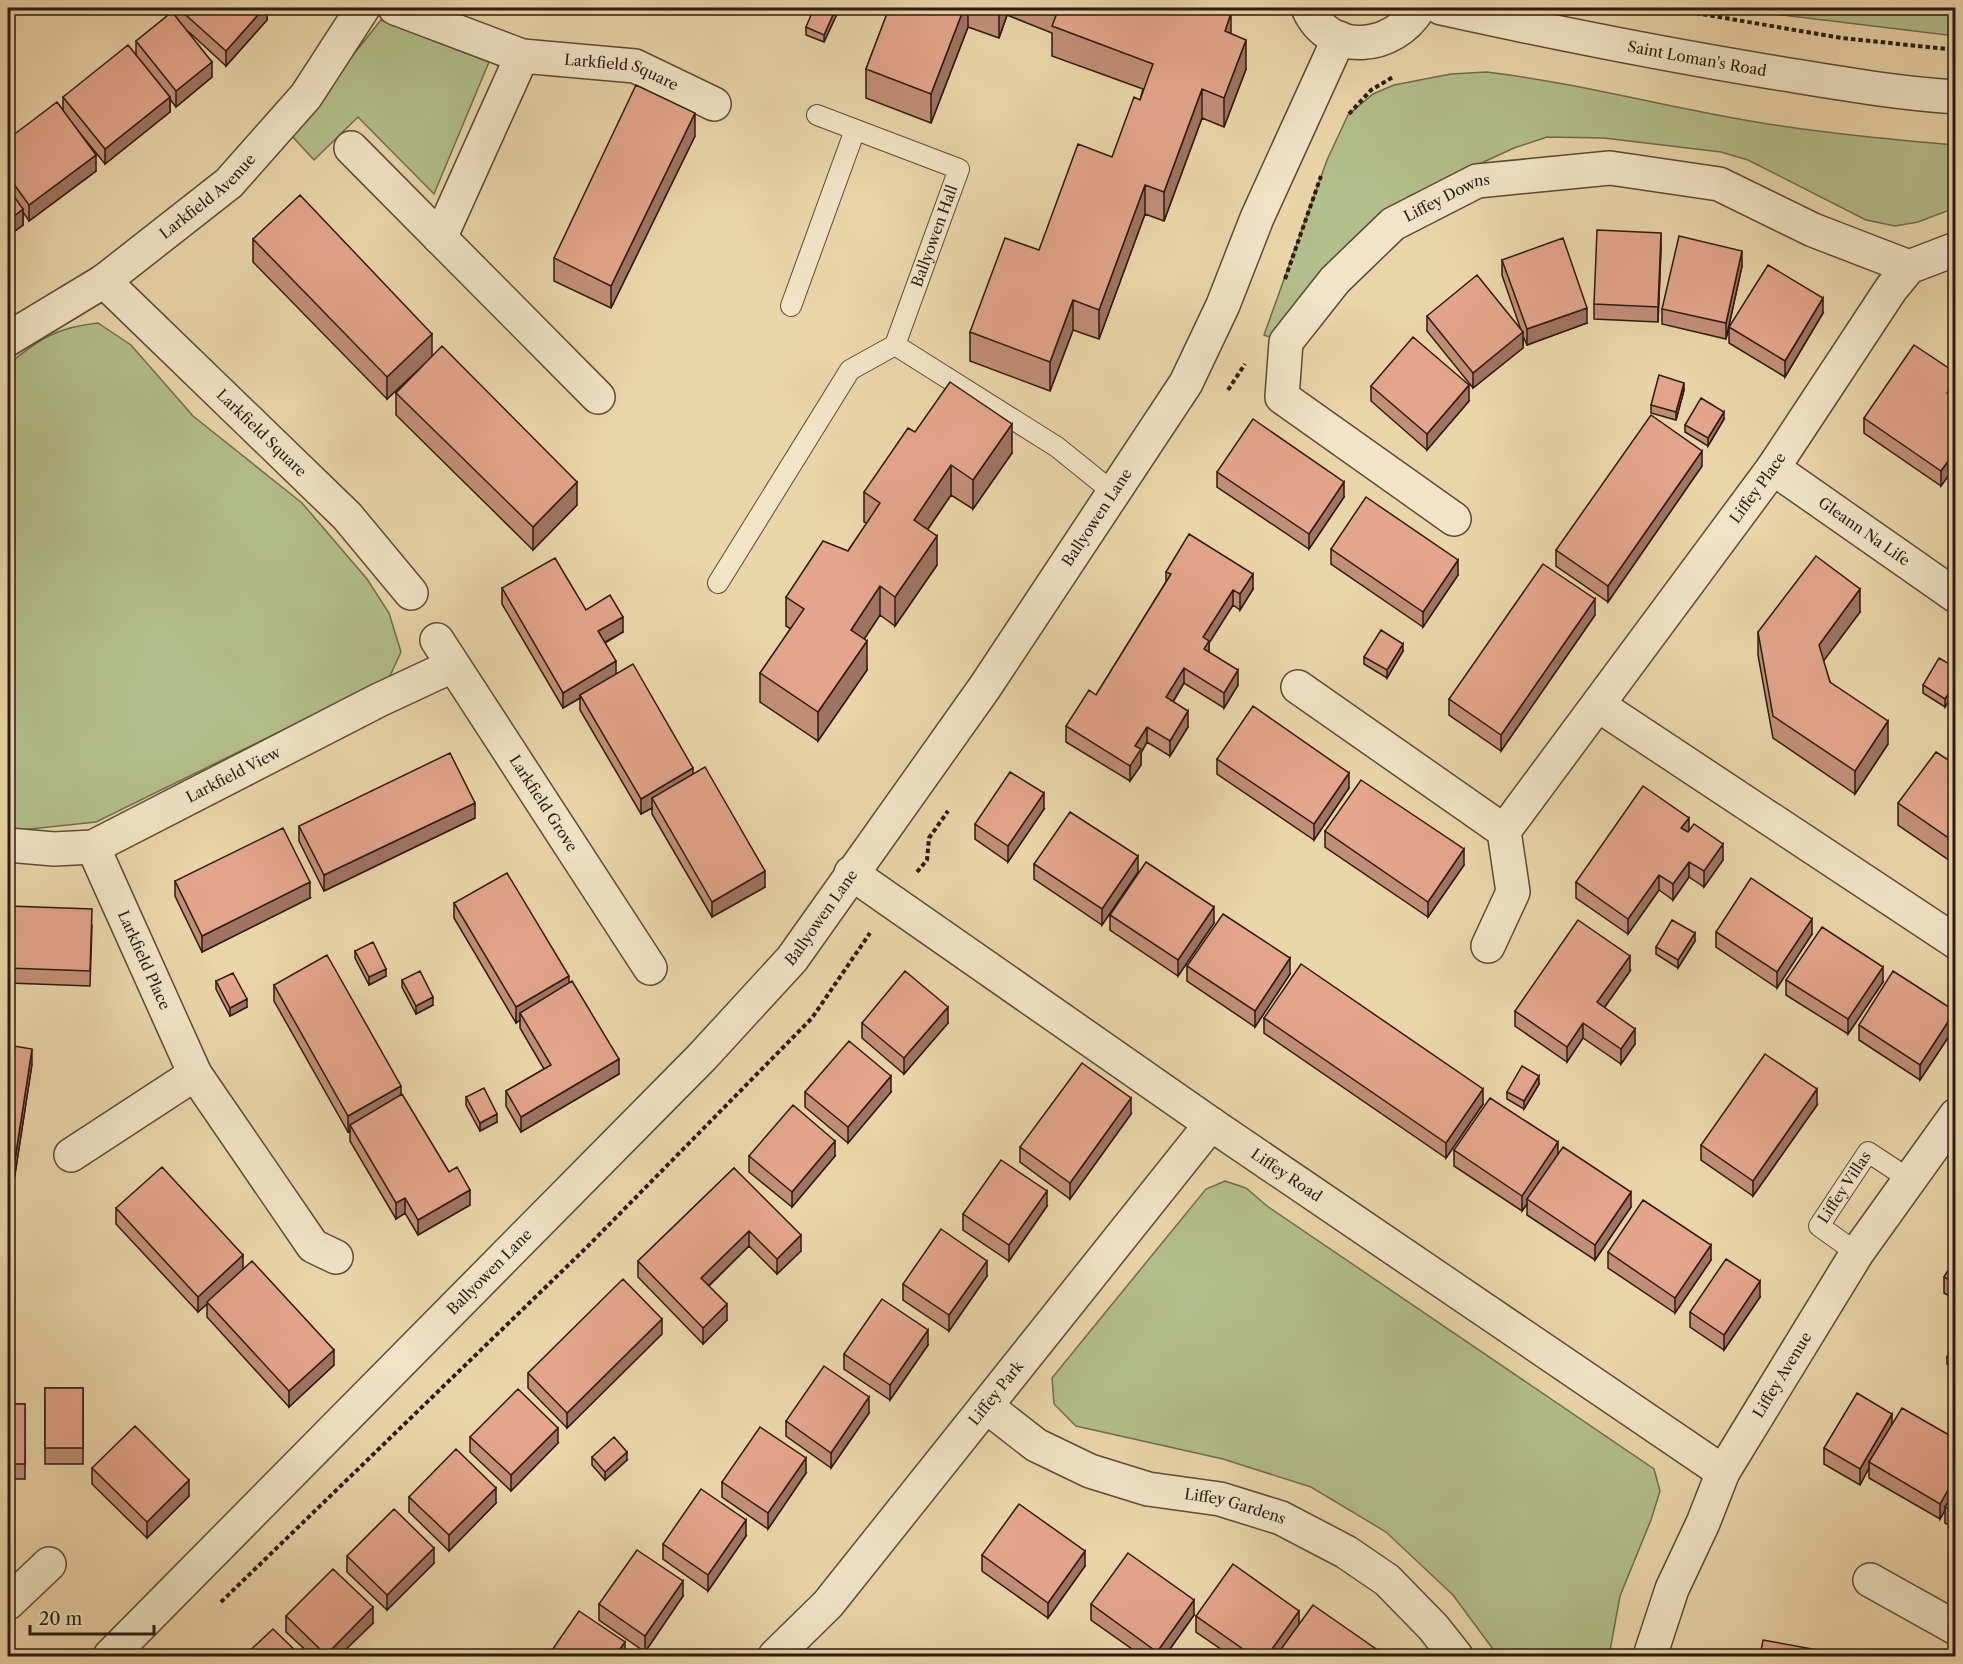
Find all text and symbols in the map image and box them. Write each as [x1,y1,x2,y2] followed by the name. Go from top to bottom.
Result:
[1626,37,1768,80] street label: Saint Loman's Road
[563,50,681,94] street label: Larkfield Square
[156,150,259,243] street label: Larkfield Avenue
[1400,170,1491,226] street label: Liffey Downs
[907,182,962,290] street label: Ballyowen Hall
[213,385,311,481] street label: Larkfield Square
[1725,449,1790,527] street label: Liffey Place
[1058,465,1136,570] street label: Ballyowen Lane
[1815,493,1914,570] street label: Gleann Na Life
[183,742,284,807] street label: Larkfield View
[505,751,582,855] street label: Larkfield Grove
[781,866,861,969] street label: Ballyowen Lane
[114,907,175,1013] street label: Larkfield Place
[1248,1144,1326,1206] street label: Liffey Road
[1813,1147,1875,1227] street label: Liffey Villas
[443,1225,536,1319] street label: Ballyowen Lane
[1748,1328,1815,1421] street label: Liffey Avenue
[964,1356,1028,1429] street label: Liffey Park
[1183,1484,1290,1528] street label: Liffey Gardens
[30,1598,154,1636] scale bar
[39,1608,83,1630] text: 20 m

